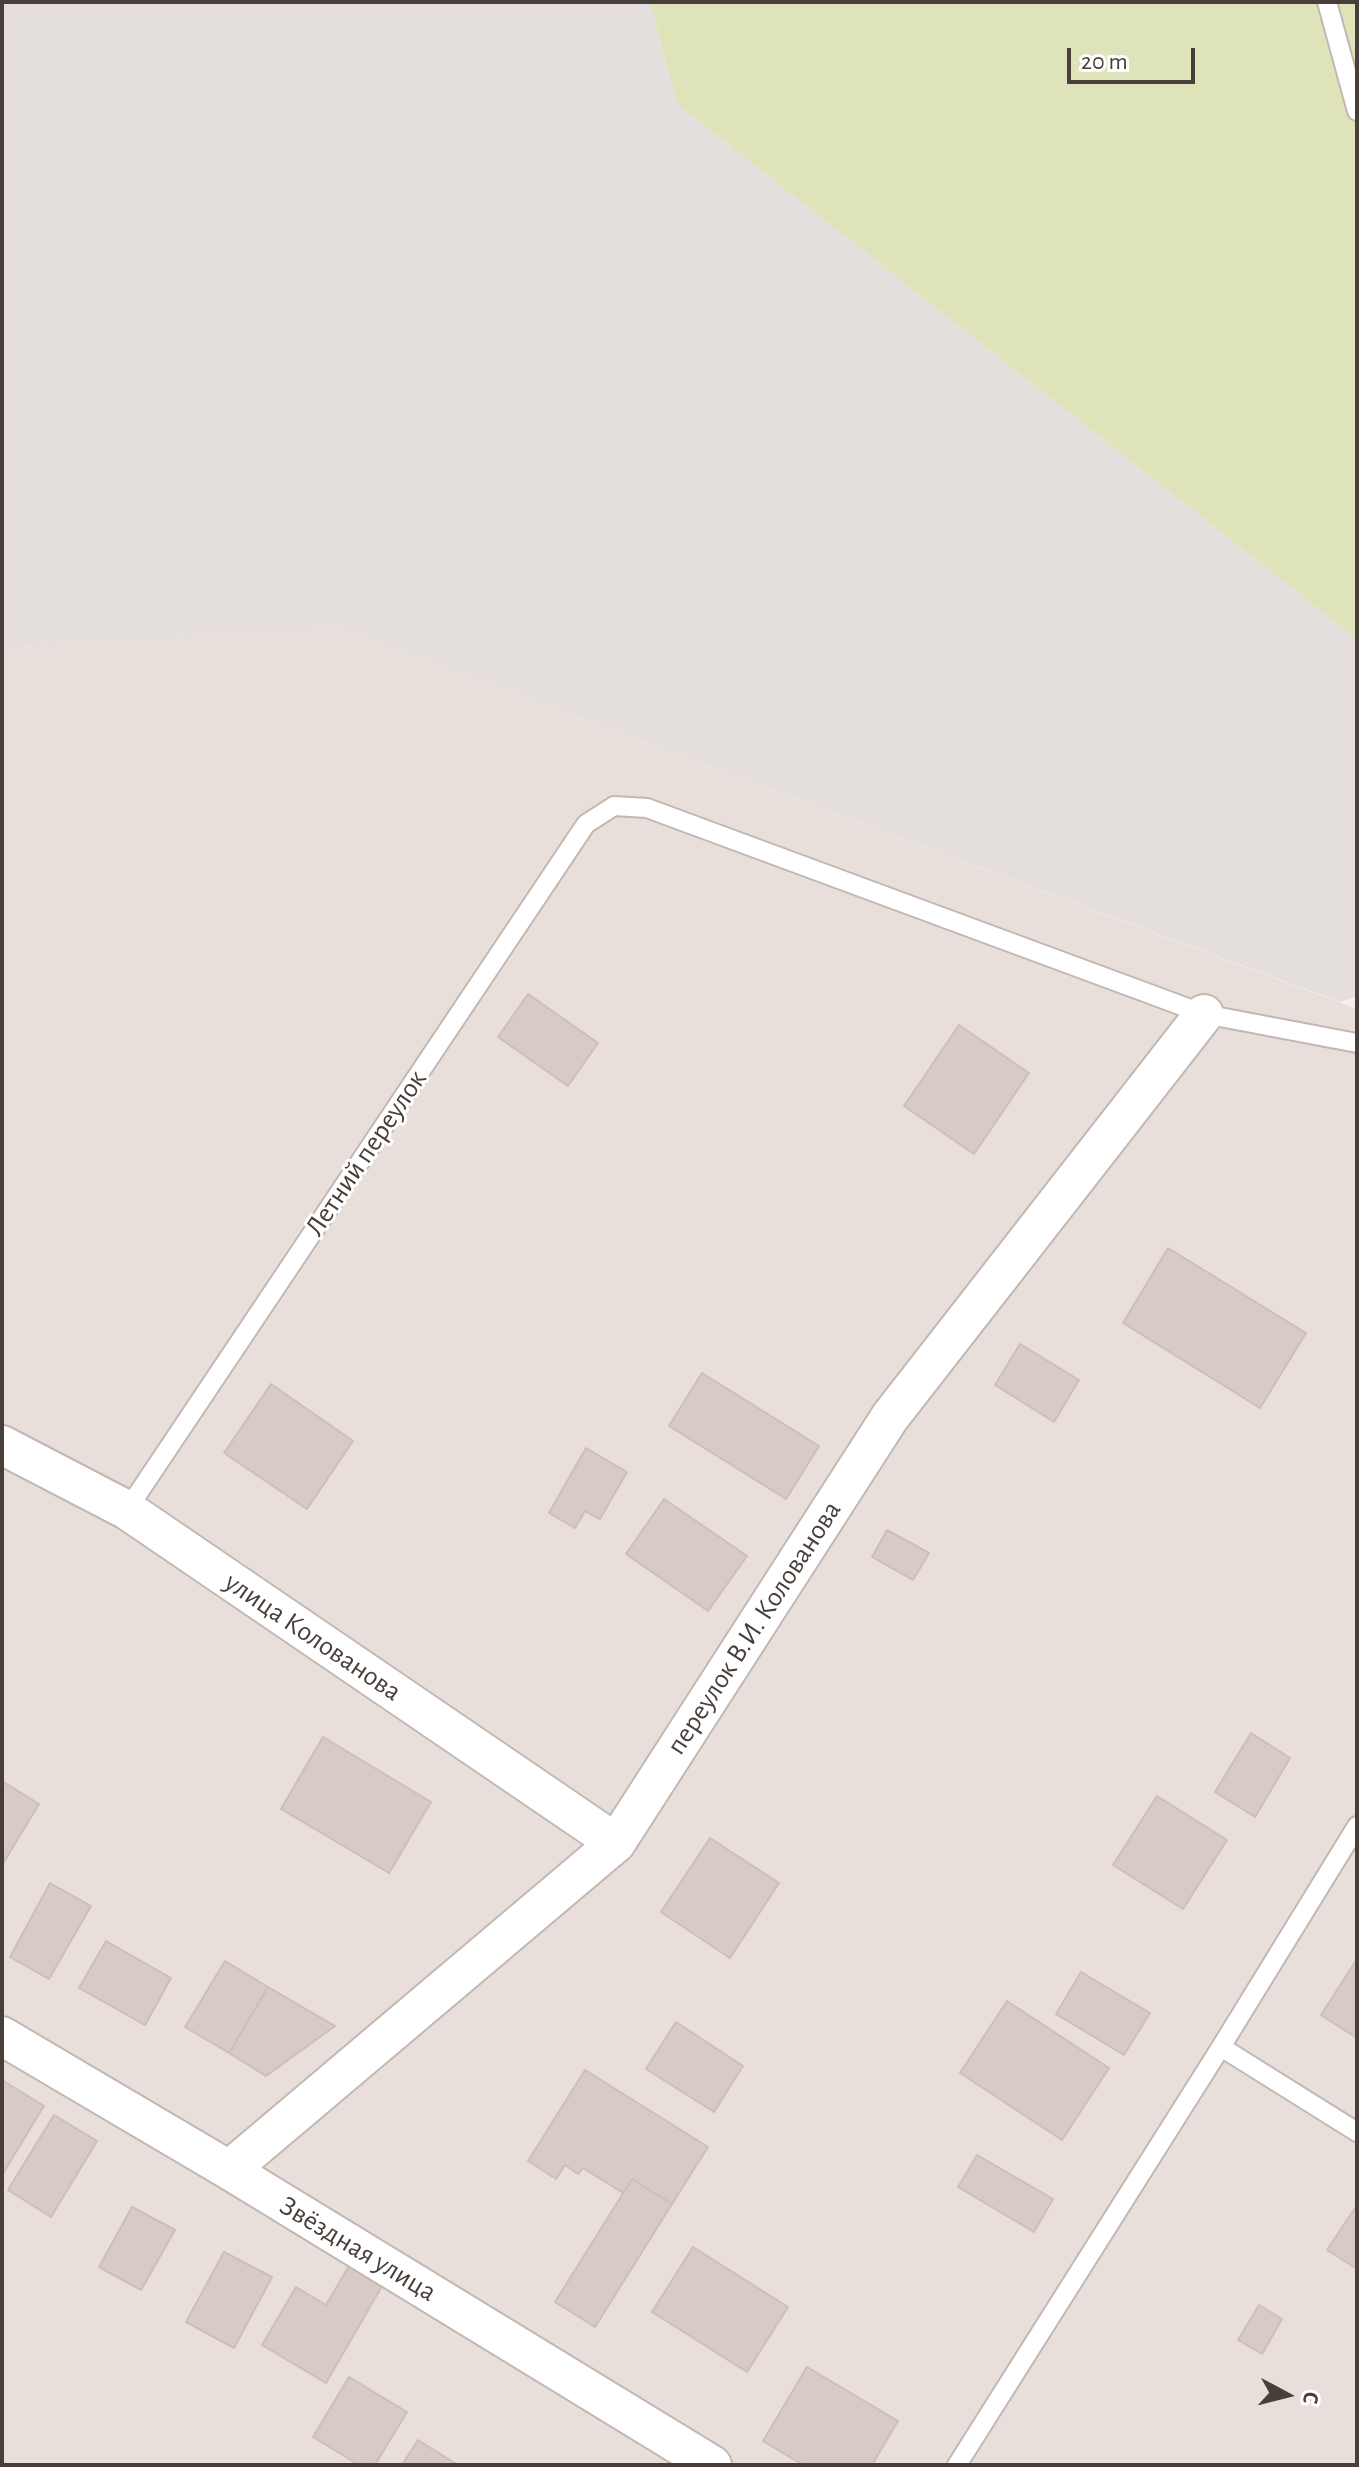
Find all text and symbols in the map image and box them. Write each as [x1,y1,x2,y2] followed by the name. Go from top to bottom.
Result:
[1071,32,1199,82] scale bar
[1081,50,1128,74] text: 20 m
[298,1064,434,1242] street label: Летний переулок
[659,1495,849,1761] street label: переулок В.И. Колованова
[218,1565,408,1709] street label: улица Колованова
[273,2189,443,2309] street label: Звёздная улица
[1247,2355,1327,2435] north arrow
[1299,2391,1322,2405] text: С

